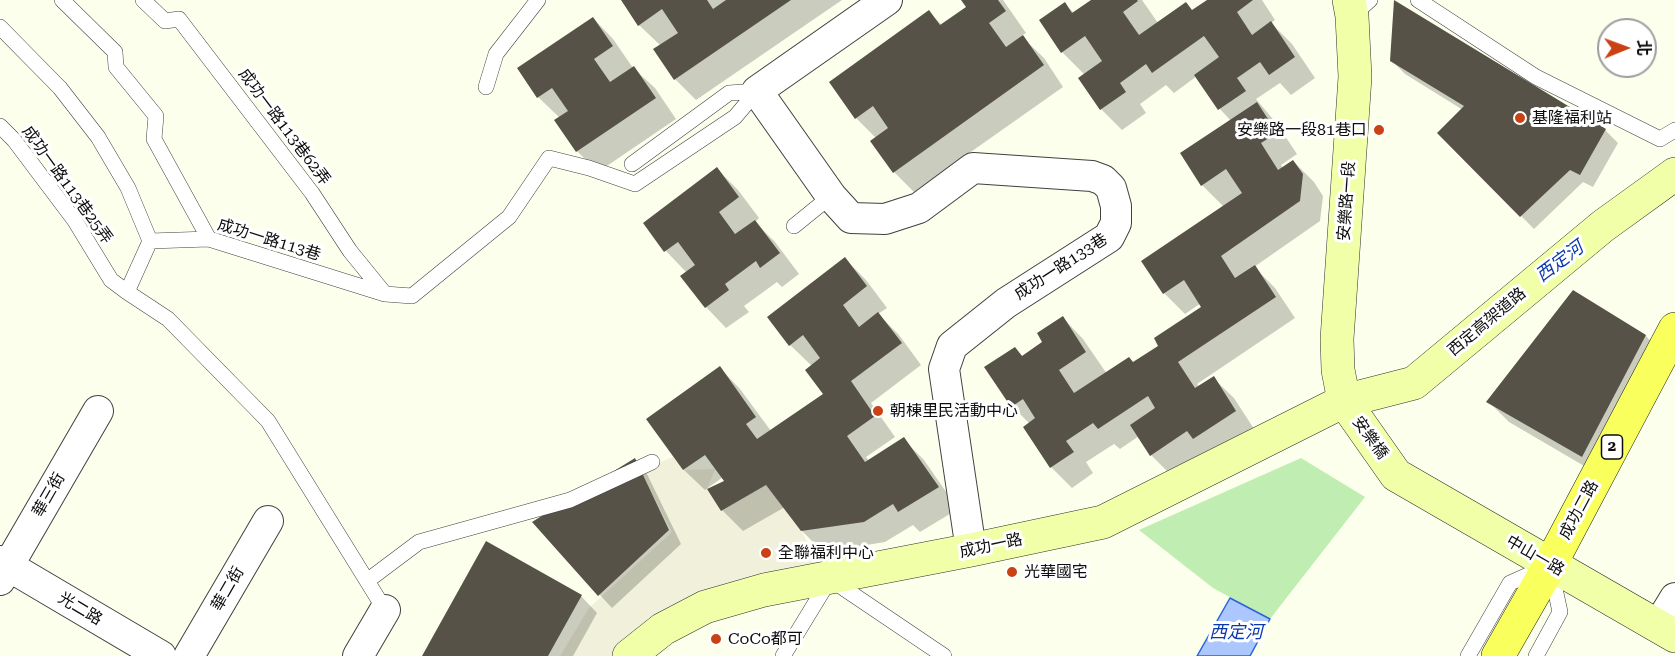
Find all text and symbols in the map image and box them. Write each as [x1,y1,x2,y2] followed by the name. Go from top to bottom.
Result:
[1597,18,1657,78] north arrow
[1634,40,1653,56] text: 北
[234,65,334,189] street label: 成功一路113巷62弄
[1532,108,1612,128] place label: 基隆福利站
[1513,111,1527,125] marker: 基隆福利站
[1237,120,1367,140] place label: 安樂路一段81巷口
[18,122,116,248] street label: 成功一路113巷25弄
[1372,123,1386,137] marker: 安樂路一段81巷口
[1335,160,1359,242] street label: 安樂路一段
[215,215,323,265] street label: 成功一路113巷
[1011,230,1111,304] street label: 成功一路133巷
[1532,237,1588,287] water label: 西定河
[1444,284,1530,360] street label: 西定高架道路
[890,401,1018,421] place label: 朝棟里民活動中心
[871,404,885,418] marker: 朝棟里民活動中心
[1348,413,1392,463] street label: 安樂橋
[1602,435,1622,459] road number: 2
[29,469,69,521] street label: 華三街
[1556,477,1602,543] street label: 成功二路
[958,530,1024,562] street label: 成功一路
[1502,532,1568,580] street label: 中山一路
[778,543,874,563] place label: 全聯福利中心
[759,546,773,560] marker: 全聯福利中心
[1024,562,1088,582] place label: 光華國宅
[208,563,248,615] street label: 華二街
[1005,565,1019,579] marker: 光華國宅
[54,588,106,630] street label: 光二路
[1209,622,1263,644] water label: 西定河
[728,629,803,649] place label: CoCo都可
[709,632,723,646] marker: CoCo都可

